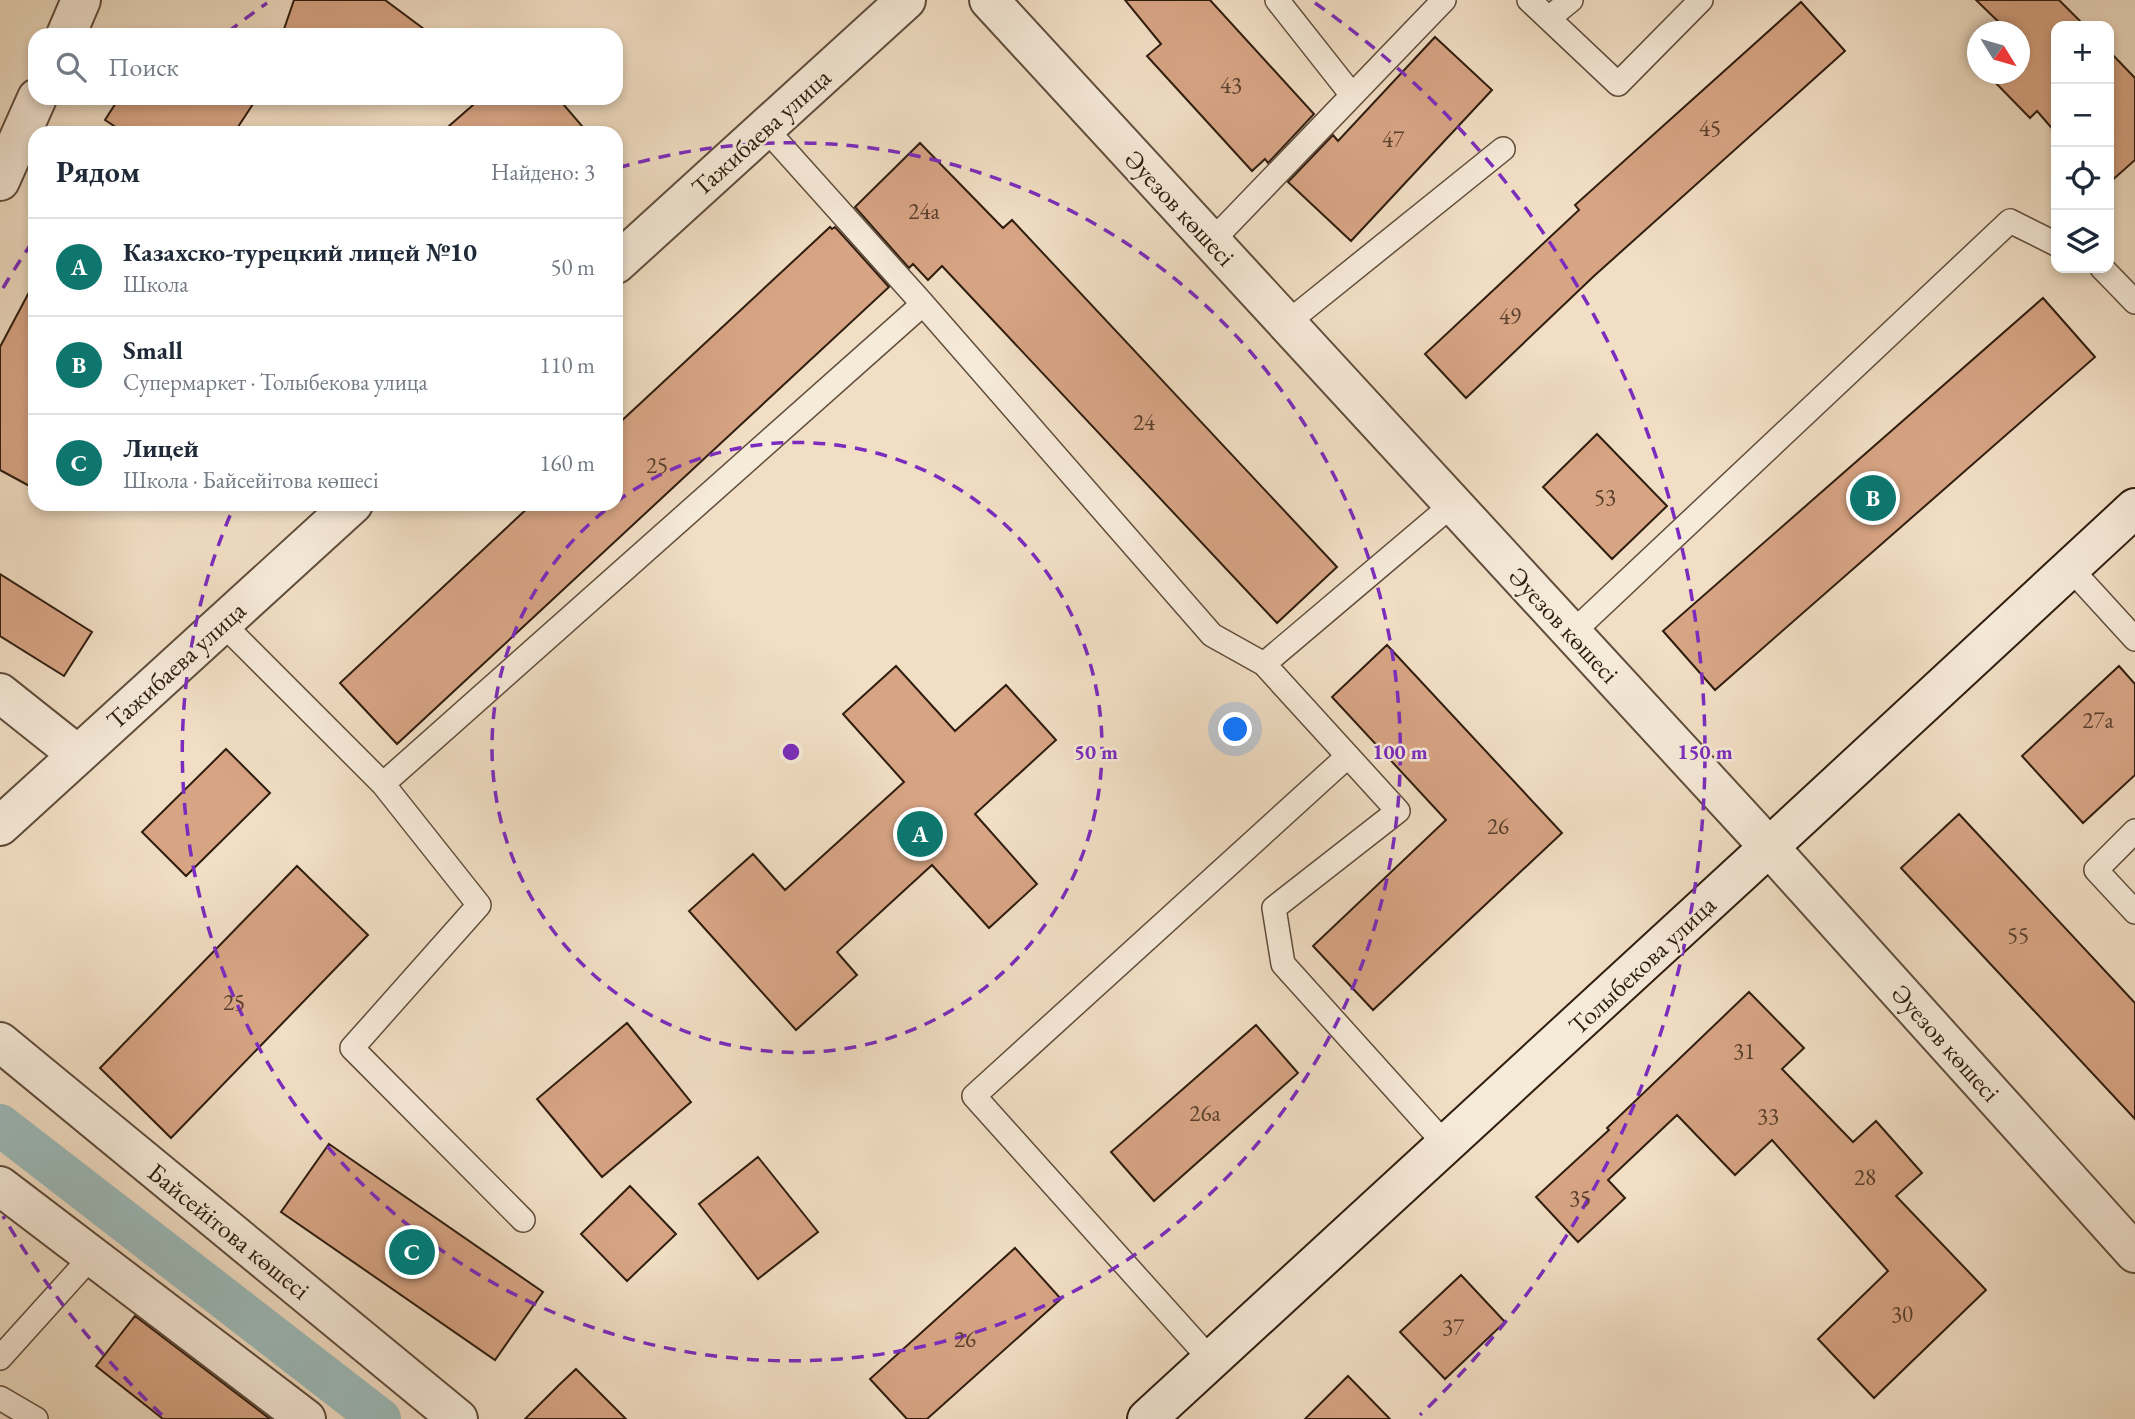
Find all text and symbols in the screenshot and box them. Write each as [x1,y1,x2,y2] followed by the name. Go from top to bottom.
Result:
[1967,21,2030,84] north arrow
[2051,21,2114,273] map controls
[2051,21,2114,84] button: +
[28,28,623,105] search box
[52,48,90,86] icon: search
[108,50,179,84] text: Поиск
[684,60,838,204] street label: Тажибаева улица
[1220,70,1242,100] house number: 43
[2051,84,2114,147] button: −
[1699,113,1721,143] house number: 45
[1382,124,1405,154] house number: 47
[1118,143,1242,273] street label: Әуезов көшесі
[2051,147,2114,210] button: locate
[56,152,140,191] text: Рядом
[491,157,595,187] text: Найдено: 3
[908,196,940,226] house number: 24а
[2051,210,2114,273] button: layers
[123,235,477,269] text: Казахско-турецкий лицей №10
[71,252,87,282] text: A
[550,252,595,282] text: 50 m
[123,269,188,299] text: Школа
[1499,301,1521,331] house number: 49
[123,333,183,367] text: Small
[72,350,86,380] text: B
[539,350,595,380] text: 110 m
[123,367,428,397] text: Супермаркет · Толыбекова улица
[1133,407,1156,437] house number: 24
[123,431,199,465] text: Лицей
[71,448,87,478] text: C
[539,448,595,478] text: 160 m
[646,450,668,480] house number: 25
[123,465,379,495] text: Школа · Байсейітова көшесі
[1850,472,1896,524] pin: B
[1594,482,1616,512] house number: 53
[1502,560,1626,690] street label: Әуезов көшесі
[99,593,253,737] street label: Тажибаева улица
[2082,705,2114,735] house number: 27а
[1218,712,1252,746] your location
[1074,738,1118,765] text: 50 m
[1372,738,1428,765] text: 100 m
[1677,738,1733,765] text: 150 m
[779,740,803,764] centre of rings
[897,808,943,860] pin: A
[1487,811,1509,841] house number: 26
[1561,887,1723,1042] street label: Толыбекова улица
[2007,920,2029,950] house number: 55
[1884,977,2008,1109] street label: Әуезов көшесі
[223,987,245,1017] house number: 25
[1733,1036,1755,1066] house number: 31
[1189,1098,1221,1128] house number: 26а
[1757,1101,1779,1131] house number: 33
[141,1155,317,1307] street label: Байсейітова көшесі
[1854,1162,1876,1192] house number: 28
[1569,1183,1591,1213] house number: 35
[389,1226,435,1278] pin: C
[1891,1299,1913,1329] house number: 30
[1442,1312,1465,1342] house number: 37
[954,1324,976,1354] house number: 26

